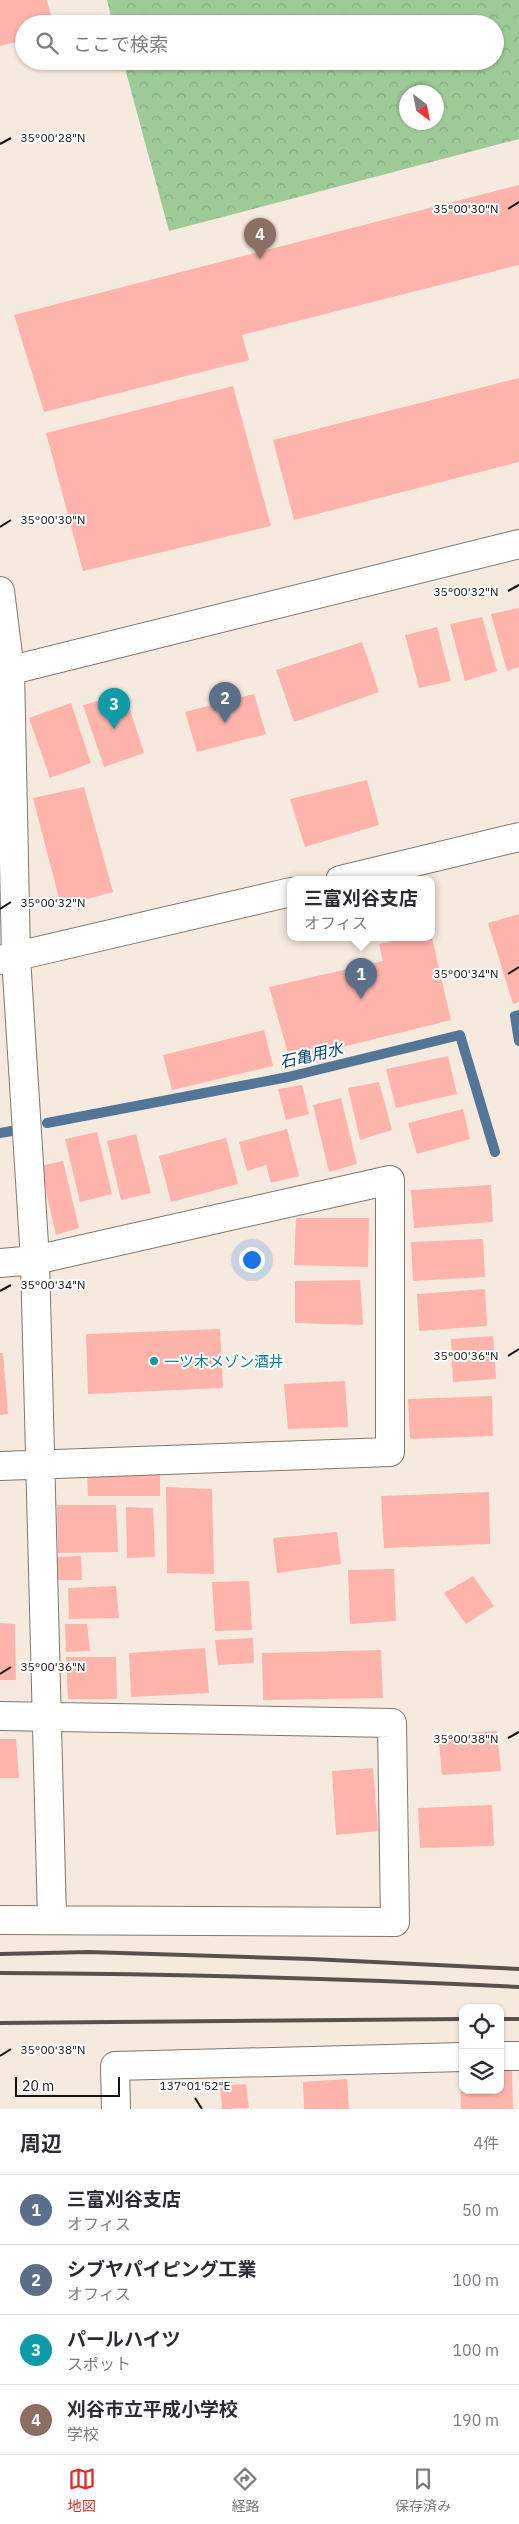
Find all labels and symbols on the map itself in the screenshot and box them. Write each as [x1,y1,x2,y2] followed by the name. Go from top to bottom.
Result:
[399,85,444,130] north arrow
[20,130,86,145] text: 35°00'28"N
[433,201,499,216] text: 35°00'30"N
[244,218,276,259] pin: 4
[20,512,86,527] text: 35°00'30"N
[433,584,499,599] text: 35°00'32"N
[209,682,241,723] pin: 2
[98,688,130,729] pin: 3
[20,895,86,910] text: 35°00'32"N
[345,958,377,999] pin: 1
[433,966,499,981] text: 35°00'34"N
[278,1038,346,1072] water label: 石亀用水
[239,1247,265,1273] your location
[20,1277,86,1292] text: 35°00'34"N
[433,1348,499,1363] text: 35°00'36"N
[164,1352,284,1371] place label: 一ツ木メゾン酒井
[148,1355,160,1367] marker: 一ツ木メゾン酒井
[20,1659,86,1674] text: 35°00'36"N
[433,1731,499,1746] text: 35°00'38"N
[20,2042,86,2057] text: 35°00'38"N
[15,2074,120,2097] scale bar
[160,2078,230,2093] text: 137°01'52"E

